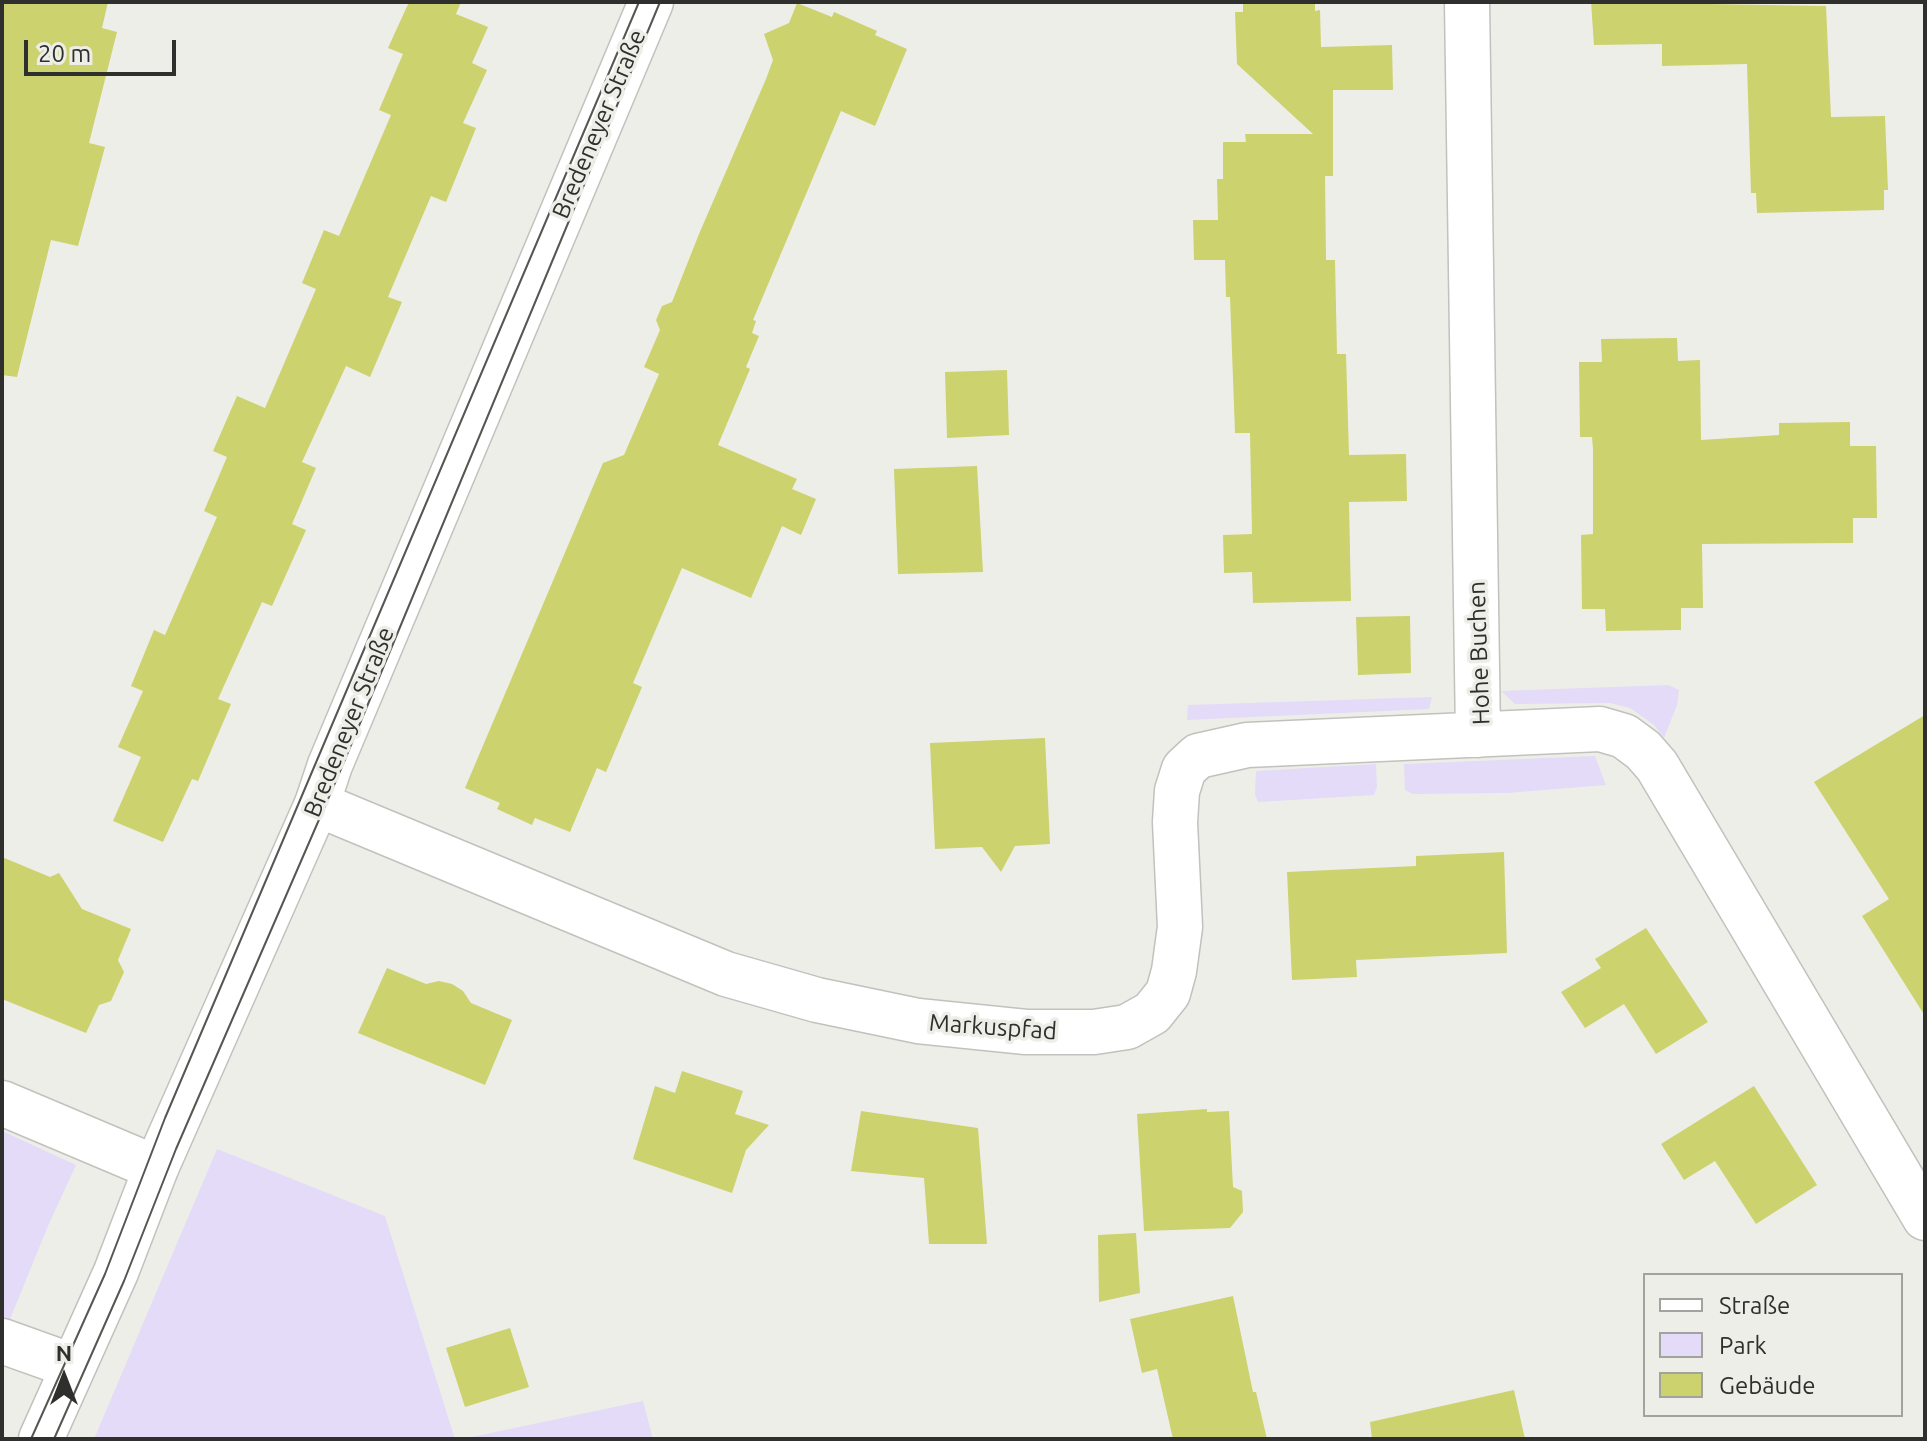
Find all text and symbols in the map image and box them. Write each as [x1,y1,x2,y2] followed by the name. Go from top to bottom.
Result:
[28,24,180,74] scale bar
[546,25,652,223] street label: Bredeneyer Straße
[38,40,91,67] text: 20 m
[1462,581,1496,725] street label: Hohe Buchen
[298,623,400,821] street label: Bredeneyer Straße
[928,1008,1058,1046] street label: Markuspfad
[1643,1273,1903,1417] legend
[1719,1292,1790,1319] text: Straße
[1719,1332,1767,1359] text: Park
[24,1337,104,1417] north arrow
[56,1340,72,1365] text: N
[1719,1372,1816,1399] text: Gebäude

